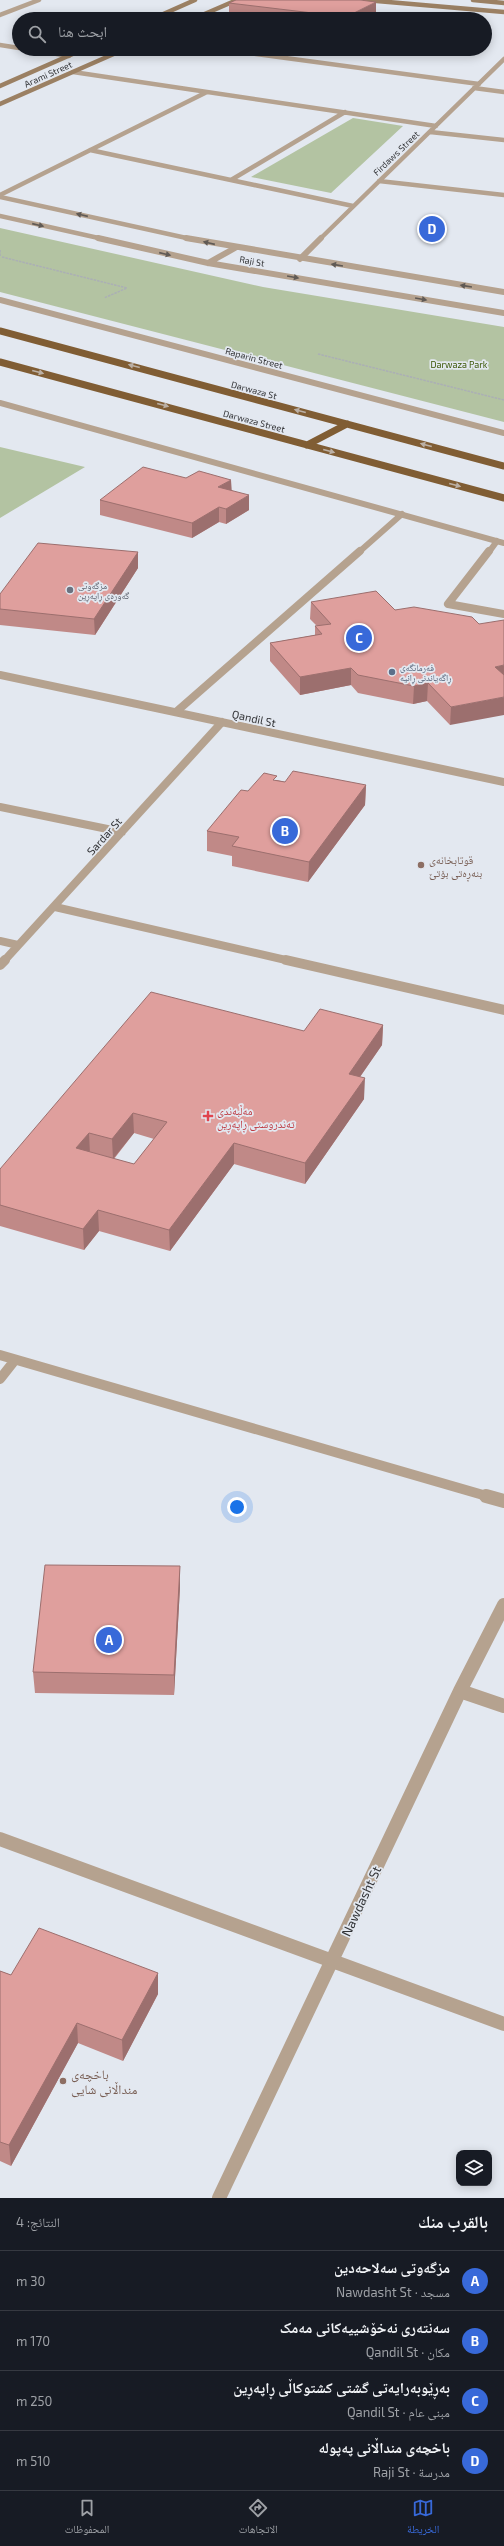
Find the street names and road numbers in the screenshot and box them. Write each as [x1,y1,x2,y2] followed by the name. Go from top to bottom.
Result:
[22,58,74,89] street label: Arami Street
[371,128,422,178] street label: Firdaws Street
[239,253,266,269] street label: Raji St
[224,345,284,371] street label: Raparin Street
[230,379,279,402] street label: Darwaza St
[222,407,287,435] street label: Darwaza Street
[231,707,277,730] street label: Qandil St
[84,815,124,857] street label: Sardar St
[338,1863,384,1939] street label: Nawdasht St

